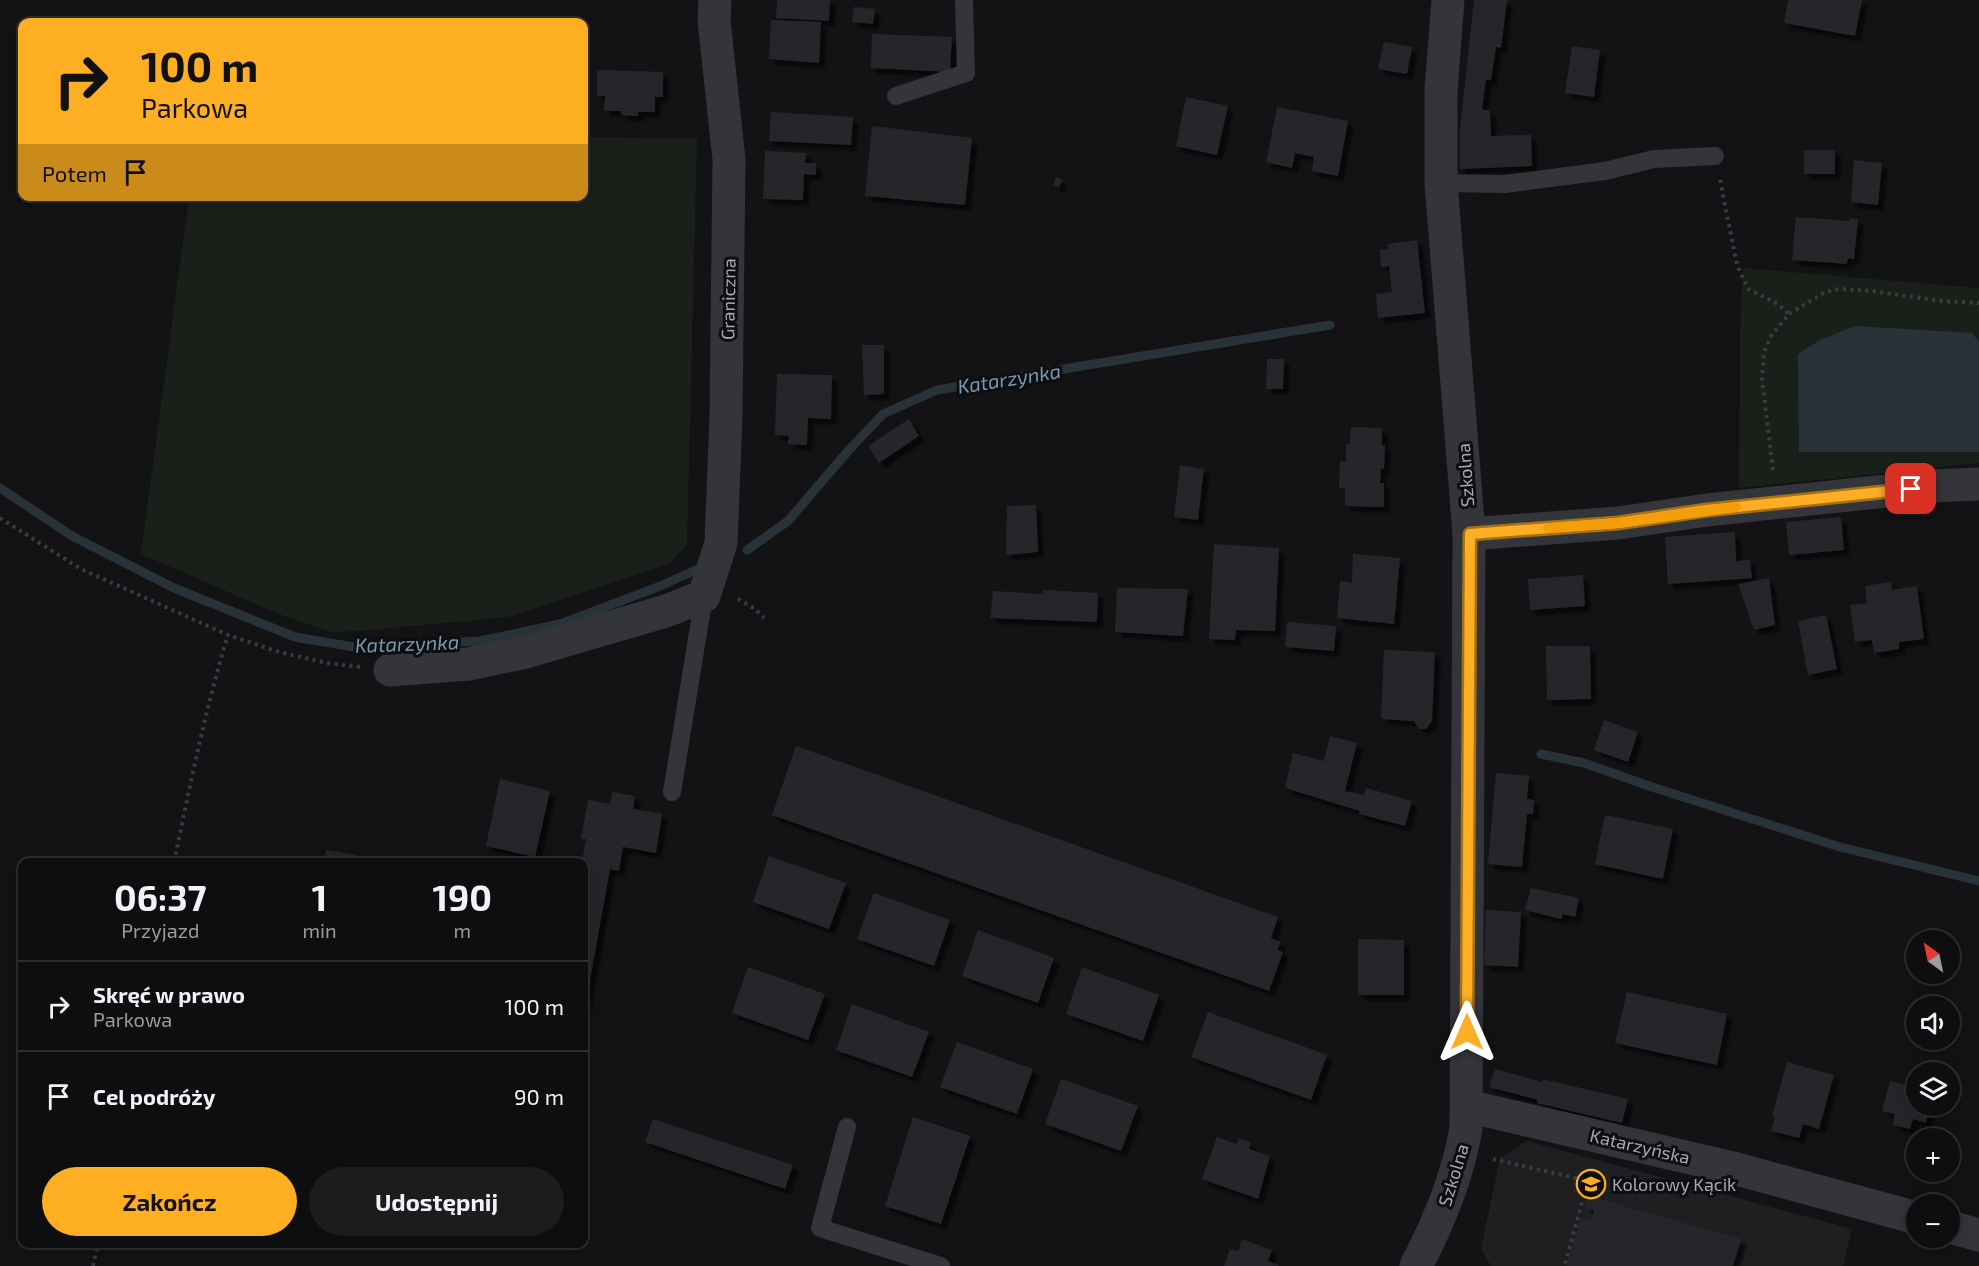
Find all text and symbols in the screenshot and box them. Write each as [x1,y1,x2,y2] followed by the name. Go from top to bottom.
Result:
[141,40,258,90] text: 100 m
[42,42,120,120] icon: right
[141,91,248,123] text: Parkowa
[119,156,152,189] icon: arrive
[42,160,107,186] text: Potem
[716,258,740,340] street label: Graniczna
[956,358,1062,399] water label: Katarzynka
[1452,442,1478,508] street label: Szkolna
[1885,463,1936,514] pin
[1894,472,1927,505] icon: arrive
[355,629,460,658] water label: Katarzynka
[114,875,207,918] text: 06:37
[312,875,327,918] text: 1
[433,875,492,918] text: 190
[121,918,199,942] text: Przyjazd
[302,918,337,942] text: min
[454,918,471,942] text: m
[1906,930,1960,984] north arrow
[1906,930,1960,1248] map controls
[93,981,245,1007] text: Skręć w prawo
[42,990,75,1023] icon: right
[505,993,564,1019] text: 100 m
[1906,996,1960,1050] button: sound
[1435,1000,1499,1064] position arrow
[93,1007,172,1031] text: Parkowa
[1906,1062,1960,1116] button: layers
[42,1080,75,1113] icon: arrive
[93,1083,215,1109] text: Cel podróży
[514,1083,564,1109] text: 90 m
[1588,1124,1692,1168] street label: Katarzyńska
[1906,1128,1960,1182] button: +
[1433,1141,1473,1209] street label: Szkolna
[42,1167,297,1236] button: Zakończ
[309,1167,564,1236] button: Udostępnij
[1575,1168,1607,1200] school or university icon: Kolorowy Kącik
[1612,1173,1736,1195] place label: Kolorowy Kącik
[1906,1194,1960,1248] button: −

